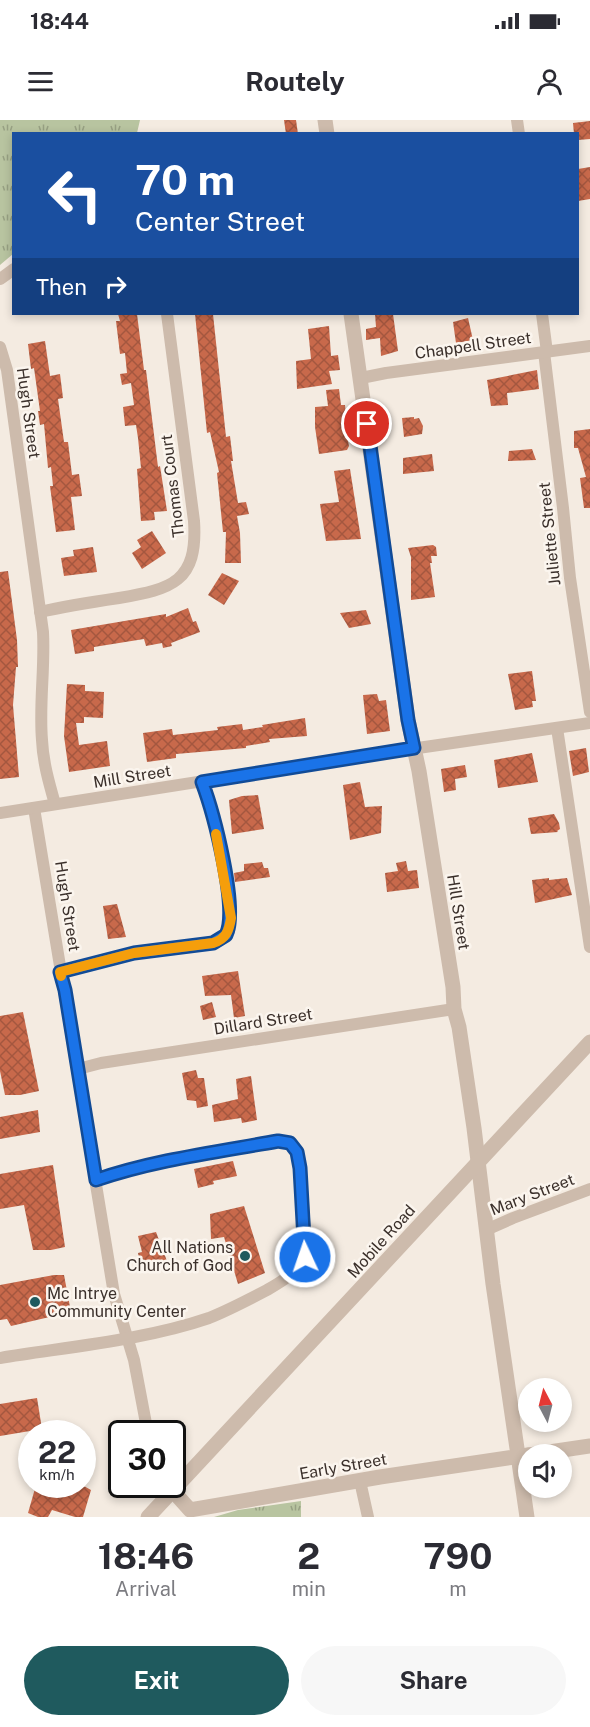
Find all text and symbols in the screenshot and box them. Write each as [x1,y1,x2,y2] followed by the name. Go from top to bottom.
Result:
[30,8,89,34] text: 18:44
[24,65,57,98] icon: menu
[245,65,345,97] text: Routely
[533,65,566,98] icon: person
[135,155,235,204] text: 70 m
[36,156,114,234] icon: left
[135,205,305,237] text: Center Street
[99,270,132,303] icon: right
[36,274,87,300] text: Then
[414,328,532,363] street label: Chappell Street
[13,367,44,460] street label: Hugh Street
[341,398,392,449] pin
[350,407,383,440] icon: arrive
[157,433,188,539] street label: Thomas Court
[535,481,564,587] street label: Juliette Street
[92,761,172,792] street label: Mill Street
[51,859,84,953] street label: Hugh Street
[443,873,474,951] street label: Hill Street
[212,1004,314,1039] street label: Dillard Street
[487,1170,577,1219] street label: Mary Street
[344,1201,419,1282] street label: Mobile Road
[273,1225,337,1289] position arrow
[126,1238,233,1275] place label: All Nations Church of God
[238,1249,252,1263] marker: All Nations Church of God
[47,1284,186,1321] place label: Mc Intrye Community Center
[28,1295,42,1309] marker: Mc Intrye Community Center
[518,1378,572,1432] north arrow
[518,1378,572,1498] map controls
[108,1420,186,1498] speed limit sign: 30
[38,1434,76,1470] text: 22
[518,1444,572,1498] button: sound
[298,1449,388,1484] street label: Early Street
[39,1466,75,1483] text: km/h
[98,1535,194,1577] text: 18:46
[297,1535,320,1577] text: 2
[423,1535,492,1577] text: 790
[115,1577,177,1601] text: Arrival
[292,1577,326,1601] text: min
[449,1577,467,1601] text: m
[24,1646,289,1715] button: Exit
[301,1646,566,1715] button: Share

